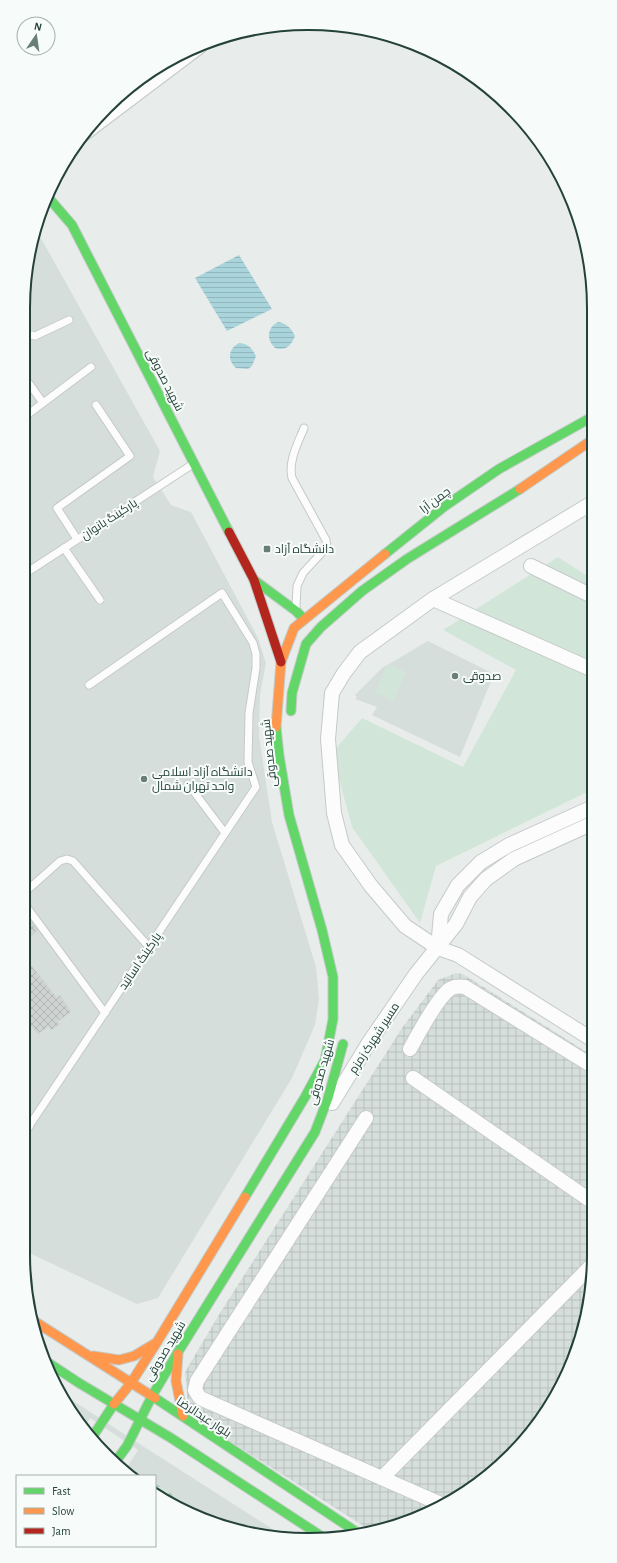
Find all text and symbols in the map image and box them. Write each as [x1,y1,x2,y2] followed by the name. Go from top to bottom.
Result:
[16,16,56,56] north arrow
[33,21,43,33] text: N
[143,347,186,414] street label: شهید صدوقی
[417,484,454,518] street label: چمن آرا
[79,496,142,544] street label: پارکینگ بانوان
[275,542,334,556] place label: دانشگاه آزاد
[262,544,272,554] marker: دانشگاه آزاد
[463,670,501,683] place label: صدوقی
[450,671,460,681] marker: صدوقی
[259,718,280,787] street label: شهید صدوقی
[152,765,253,793] place label: دانشگاه آزاد اسلامی واحد تهران شمال
[139,774,149,784] marker: دانشگاه آزاد اسلامی واحد تهران شمال
[117,930,166,993] street label: پارکینگ اساتید
[347,1000,403,1077] street label: مسیر شهرک زمزم
[306,1038,337,1107] street label: شهید صدوقی
[142,1319,189,1384] street label: شهید صدوقی
[174,1395,234,1440] street label: بلوار عبدالرضا
[16,1475,156,1547] legend
[52,1485,71,1497] text: Fast
[52,1505,74,1517] text: Slow
[52,1525,71,1537] text: Jam

